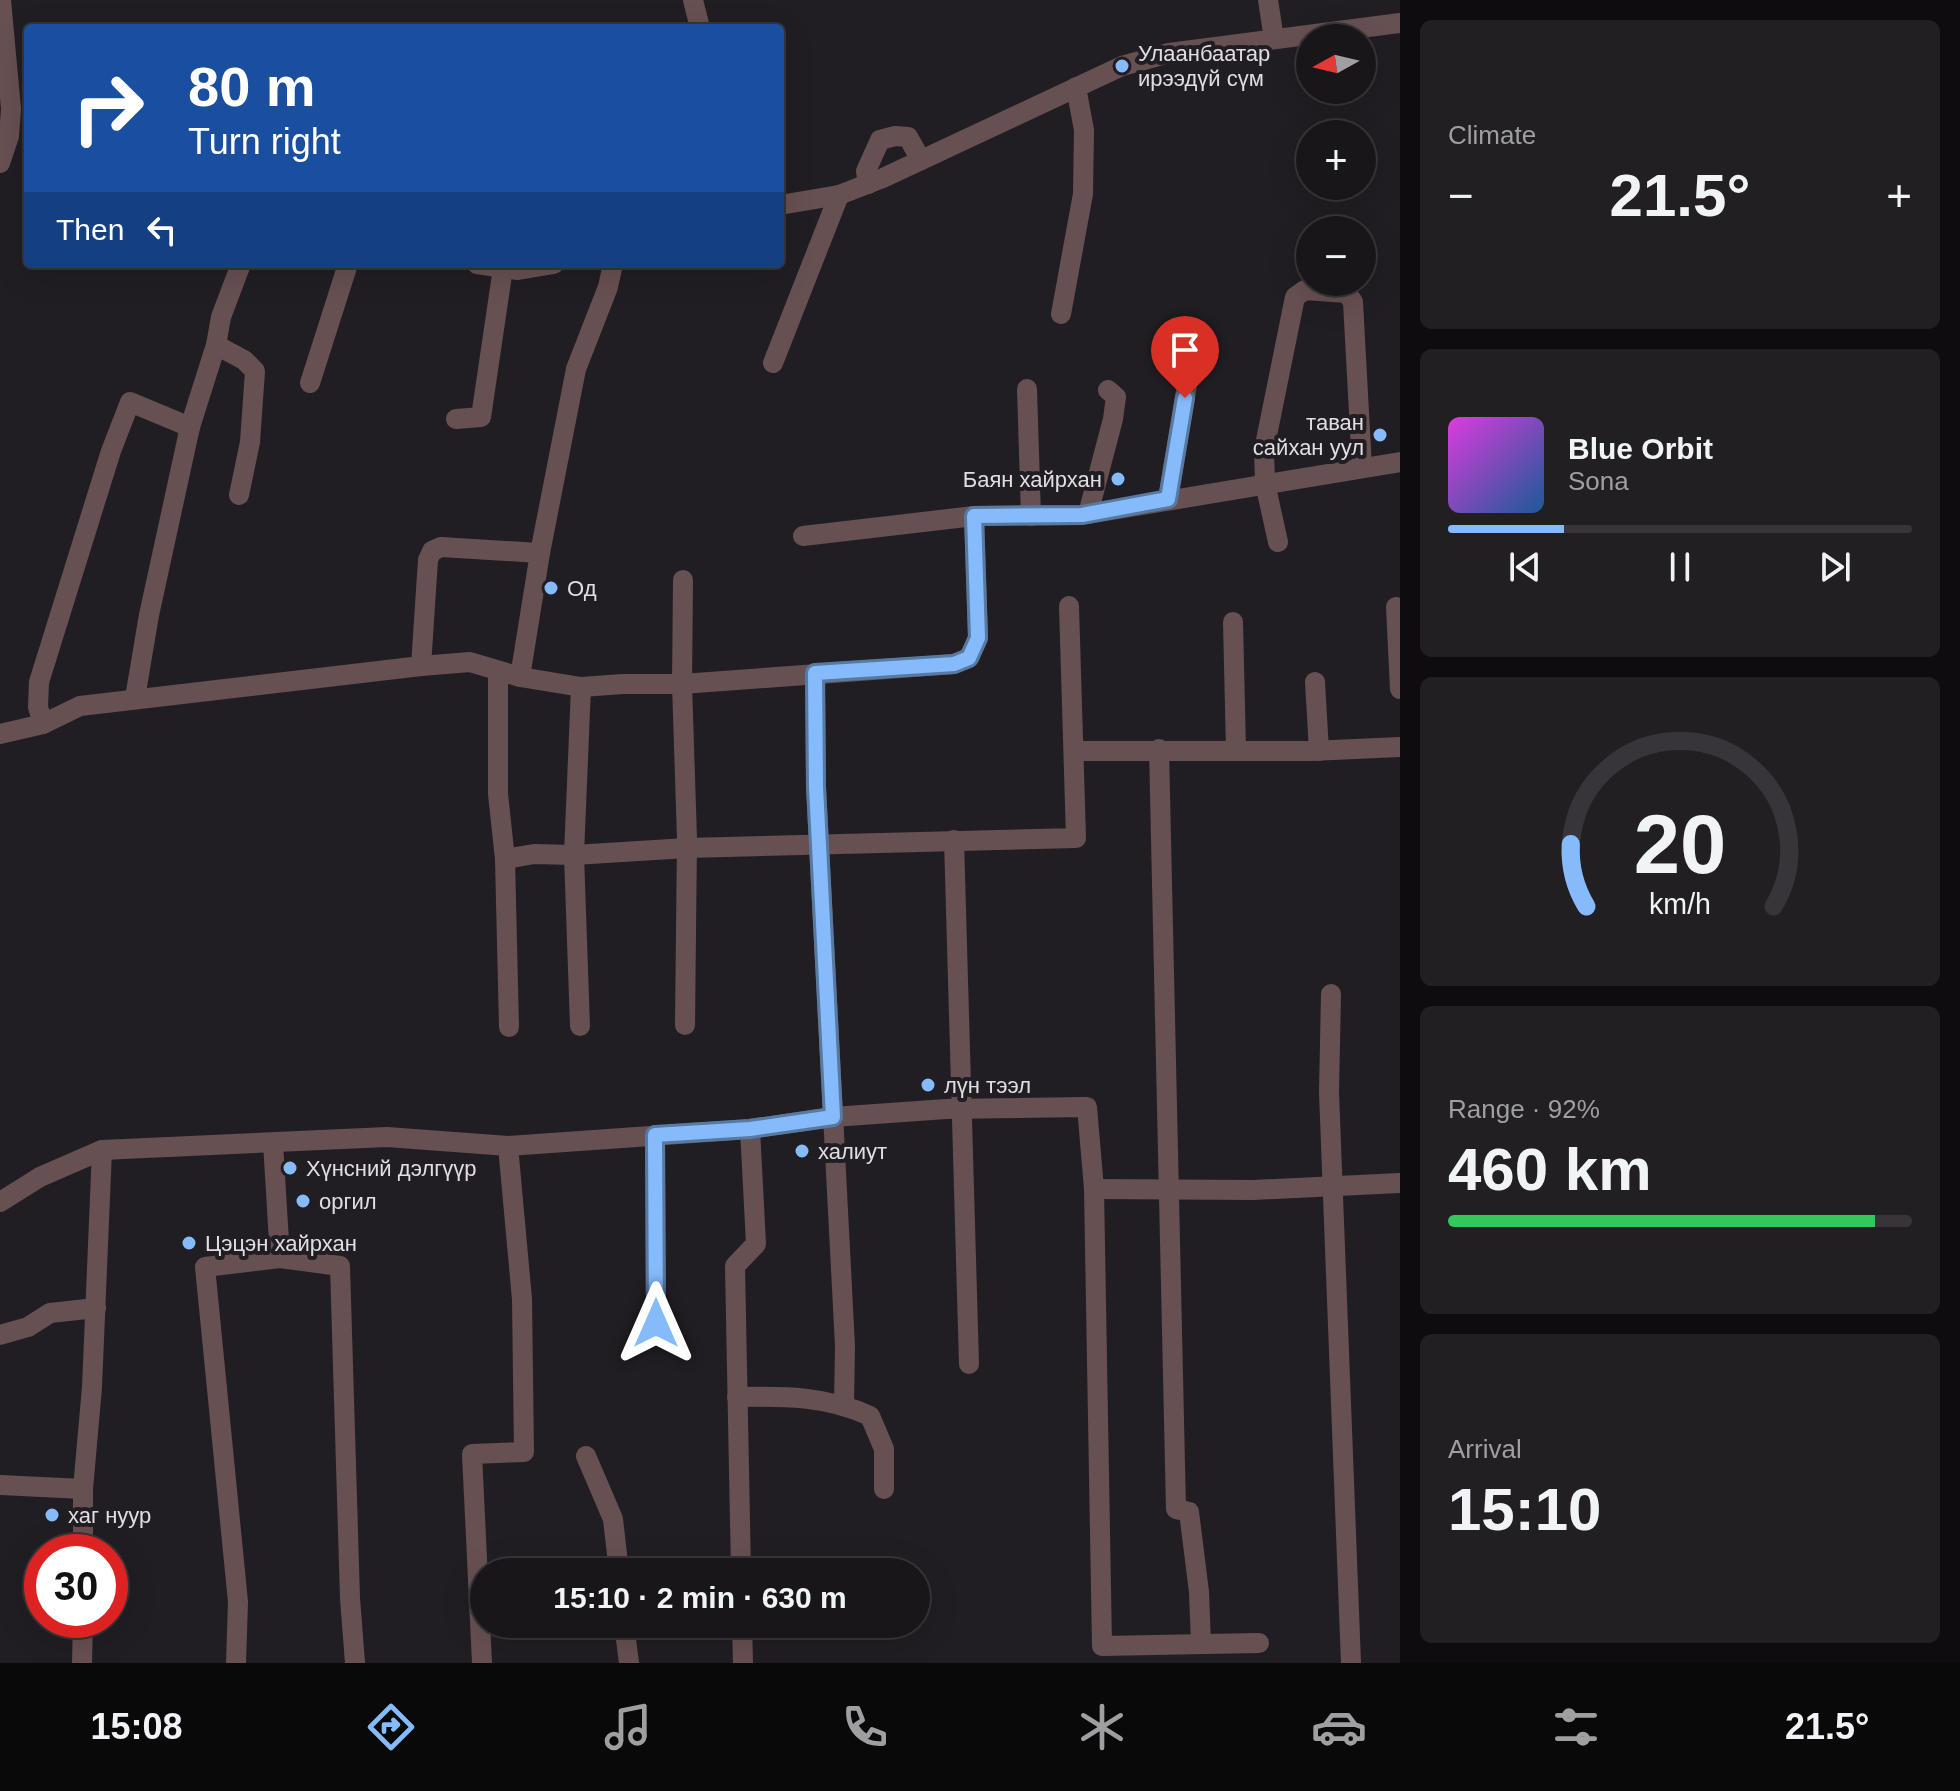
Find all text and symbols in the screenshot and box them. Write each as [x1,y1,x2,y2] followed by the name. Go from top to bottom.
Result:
[1296,24,1376,104] north arrow
[1296,24,1376,296] map controls
[1138,41,1270,91] place label: Улаанбаатар ирээдүй сүм
[188,55,316,118] text: 80 m
[56,56,160,160] icon: right
[1113,57,1131,75] marker: Улаанбаатар ирээдүй сүм
[1296,120,1376,200] button: +
[1448,120,1536,150] text: Climate
[188,121,341,162] text: Turn right
[1610,162,1750,229] text: 21.5°
[1448,171,1474,220] text: −
[1886,171,1912,220] text: +
[140,208,184,252] icon: left
[56,213,124,246] text: Then
[1296,216,1376,296] button: −
[1151,316,1219,398] pin
[1163,328,1207,372] icon: arrive
[1253,410,1364,460] place label: таван сайхан уул
[1371,426,1389,444] marker: таван сайхан уул
[1568,432,1713,465] text: Blue Orbit
[1568,466,1629,496] text: Sona
[963,467,1102,492] place label: Баян хайрхан
[1109,470,1127,488] marker: Баян хайрхан
[1503,545,1547,589] icon: previous
[1658,545,1702,589] icon: pause
[1813,545,1857,589] icon: next
[567,576,597,601] place label: Од
[542,579,560,597] marker: Од
[1634,798,1726,891] text: 20
[1649,889,1711,921] text: km/h
[944,1073,1031,1098] place label: лүн тээл
[919,1076,937,1094] marker: лүн тээл
[1448,1094,1600,1124] text: Range · 92%
[1448,1136,1652,1203] text: 460 km
[818,1139,887,1164] place label: халиут
[793,1142,811,1160] marker: халиут
[306,1156,477,1181] place label: Хүнсний дэлгүүр
[281,1159,299,1177] marker: Хүнсний дэлгүүр
[319,1189,377,1214] place label: оргил
[294,1192,312,1210] marker: оргил
[205,1231,357,1256] place label: Цэцэн хайрхан
[180,1234,198,1252] marker: Цэцэн хайрхан
[614,1281,698,1365] position arrow
[1448,1434,1522,1464] text: Arrival
[1448,1476,1601,1543] text: 15:10
[68,1503,151,1528] place label: хаг нуур
[43,1506,61,1524] marker: хаг нуур
[24,1534,128,1638] speed limit sign: 30
[553,1581,847,1614] text: 15:10 · 2 min · 630 m
[363,1699,419,1755] icon: directions
[600,1699,656,1755] icon: music
[837,1699,893,1755] icon: phone
[1074,1699,1130,1755] icon: climate
[1311,1699,1367,1755] icon: car
[1548,1699,1604,1755] icon: filters
[90,1706,183,1747] text: 15:08
[1785,1706,1869,1747] text: 21.5°

